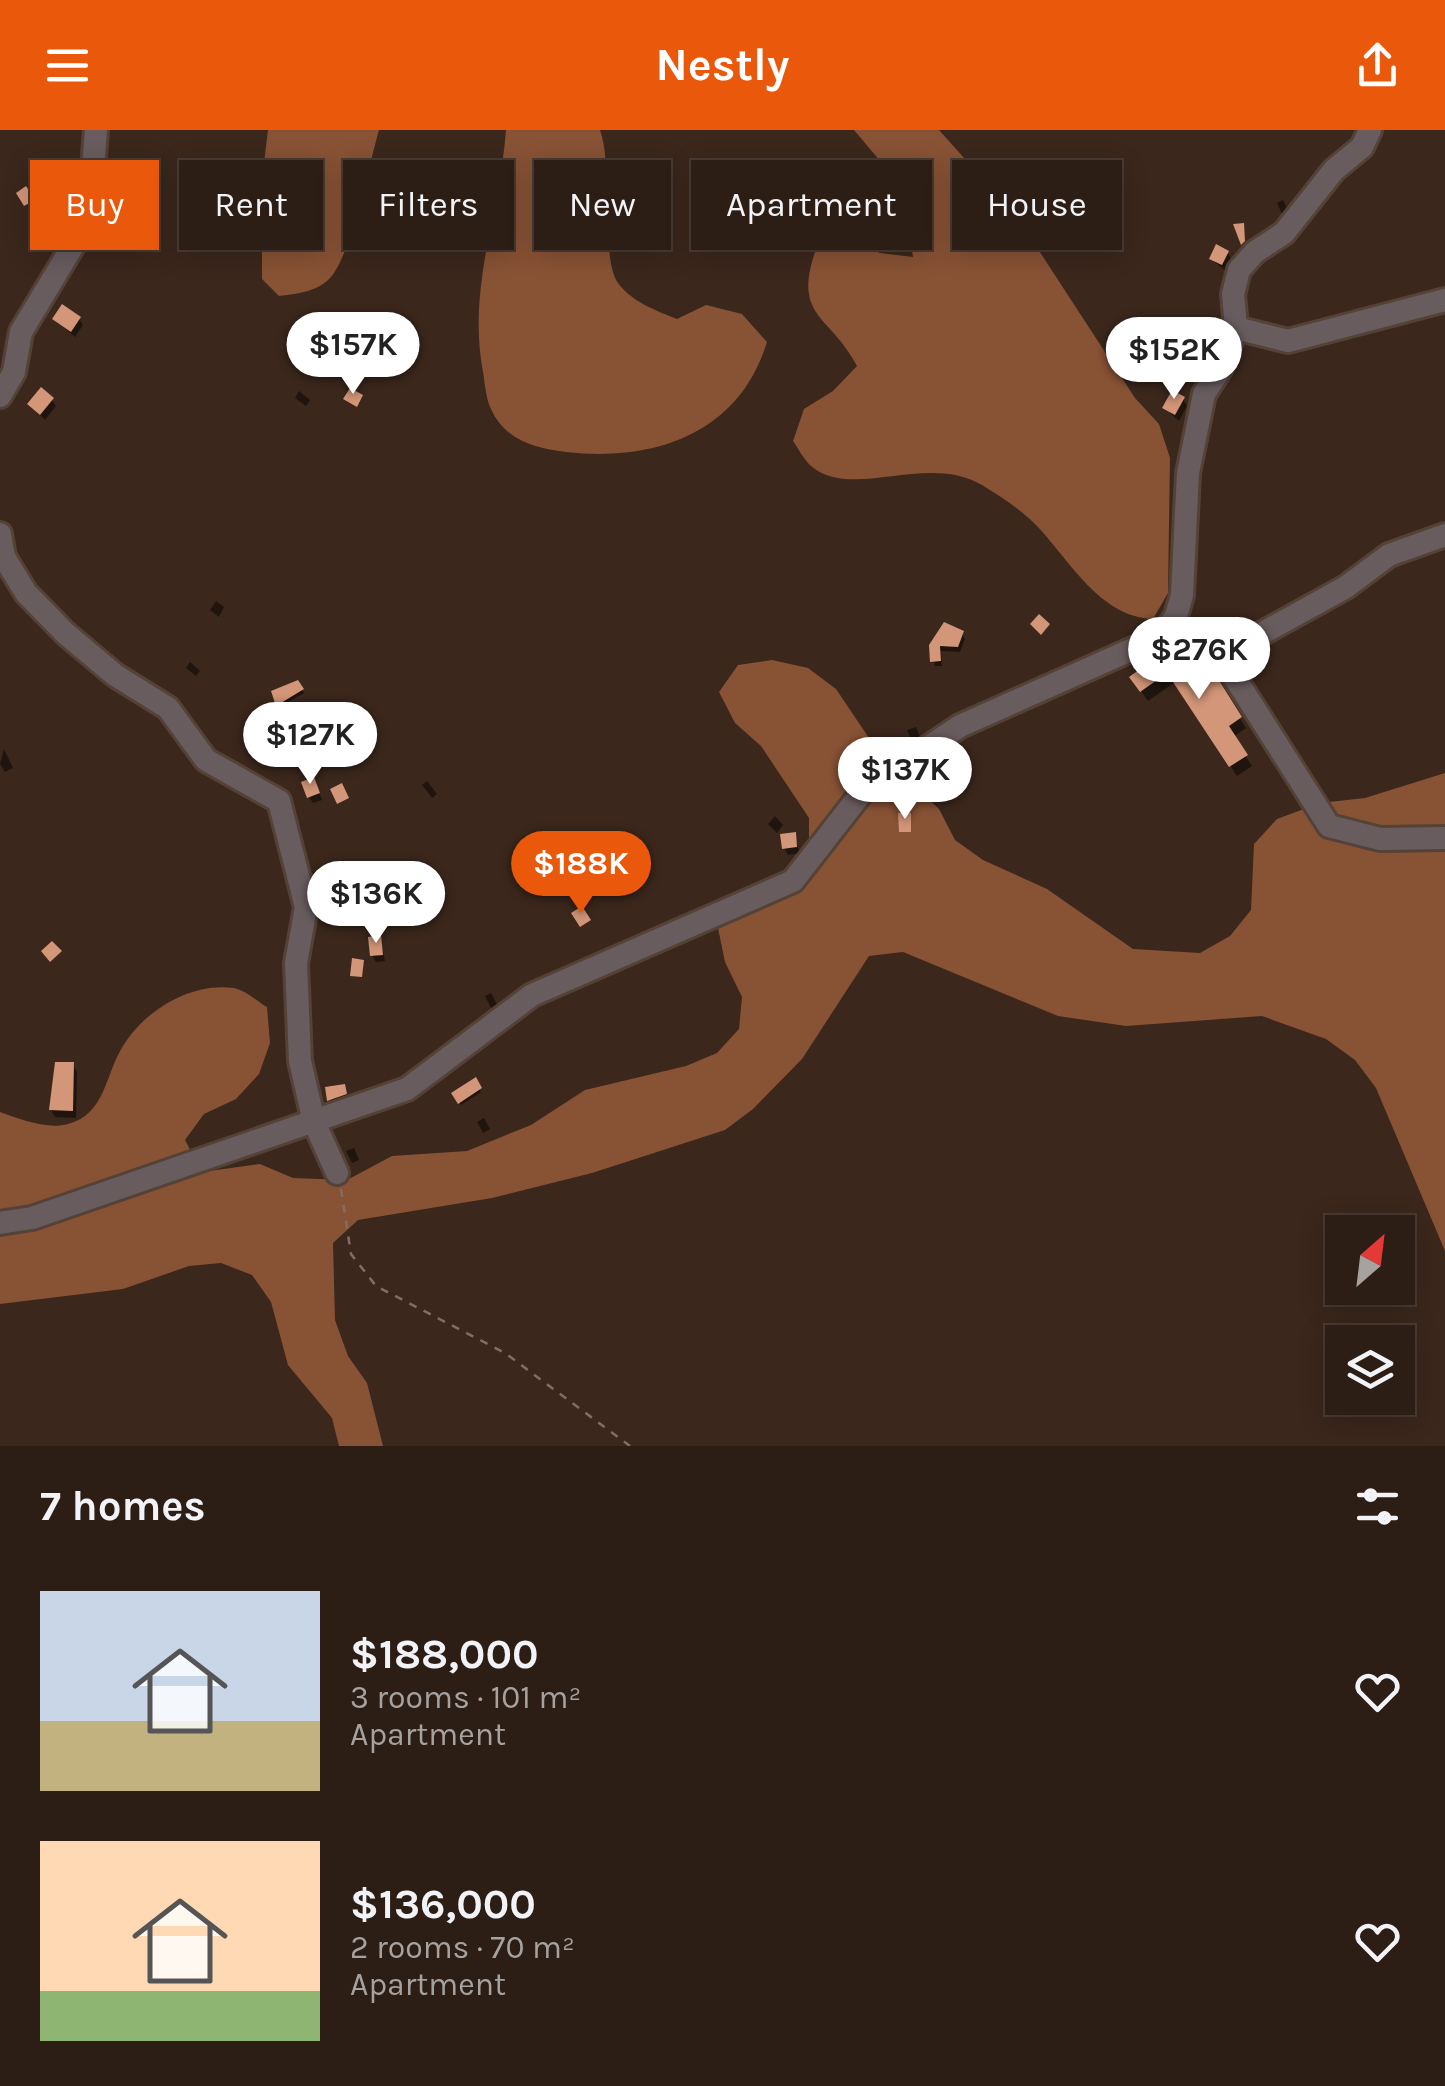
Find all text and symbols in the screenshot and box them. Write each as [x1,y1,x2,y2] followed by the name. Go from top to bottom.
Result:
[40,38,95,93] icon: menu
[1350,38,1405,93] icon: share
[656,39,789,91] text: Nestly
[30,160,159,250] chip: Buy
[179,160,323,250] chip: Rent
[343,160,514,250] chip: Filters
[534,160,671,250] chip: New
[691,160,932,250] chip: Apartment
[952,160,1122,250] chip: House
[283,312,423,397] pin: $157K
[1104,317,1244,402] pin: $152K
[309,326,397,363] text: $157K
[1128,331,1220,368] text: $152K
[1129,617,1269,702] pin: $276K
[1150,631,1248,668] text: $276K
[240,702,380,787] pin: $127K
[265,716,355,753] text: $127K
[835,737,975,822] pin: $137K
[860,751,950,788] text: $137K
[511,831,651,916] pin: $188K
[533,845,629,882] text: $188K
[306,861,446,946] pin: $136K
[329,875,423,912] text: $136K
[1325,1215,1415,1305] north arrow
[1325,1215,1415,1415] map controls
[1325,1325,1415,1415] button: layers
[1350,1479,1405,1534] icon: filters
[40,1481,206,1531] text: 7 homes
[350,1629,539,1679] text: $188,000
[120,1631,240,1751] icon: home
[1350,1664,1405,1719] icon: heart
[350,1679,581,1716] text: 3 rooms · 101 m²
[350,1716,506,1753] text: Apartment
[350,1879,536,1929] text: $136,000
[120,1881,240,2001] icon: home
[1350,1914,1405,1969] icon: heart
[350,1929,575,1966] text: 2 rooms · 70 m²
[350,1966,506,2003] text: Apartment

